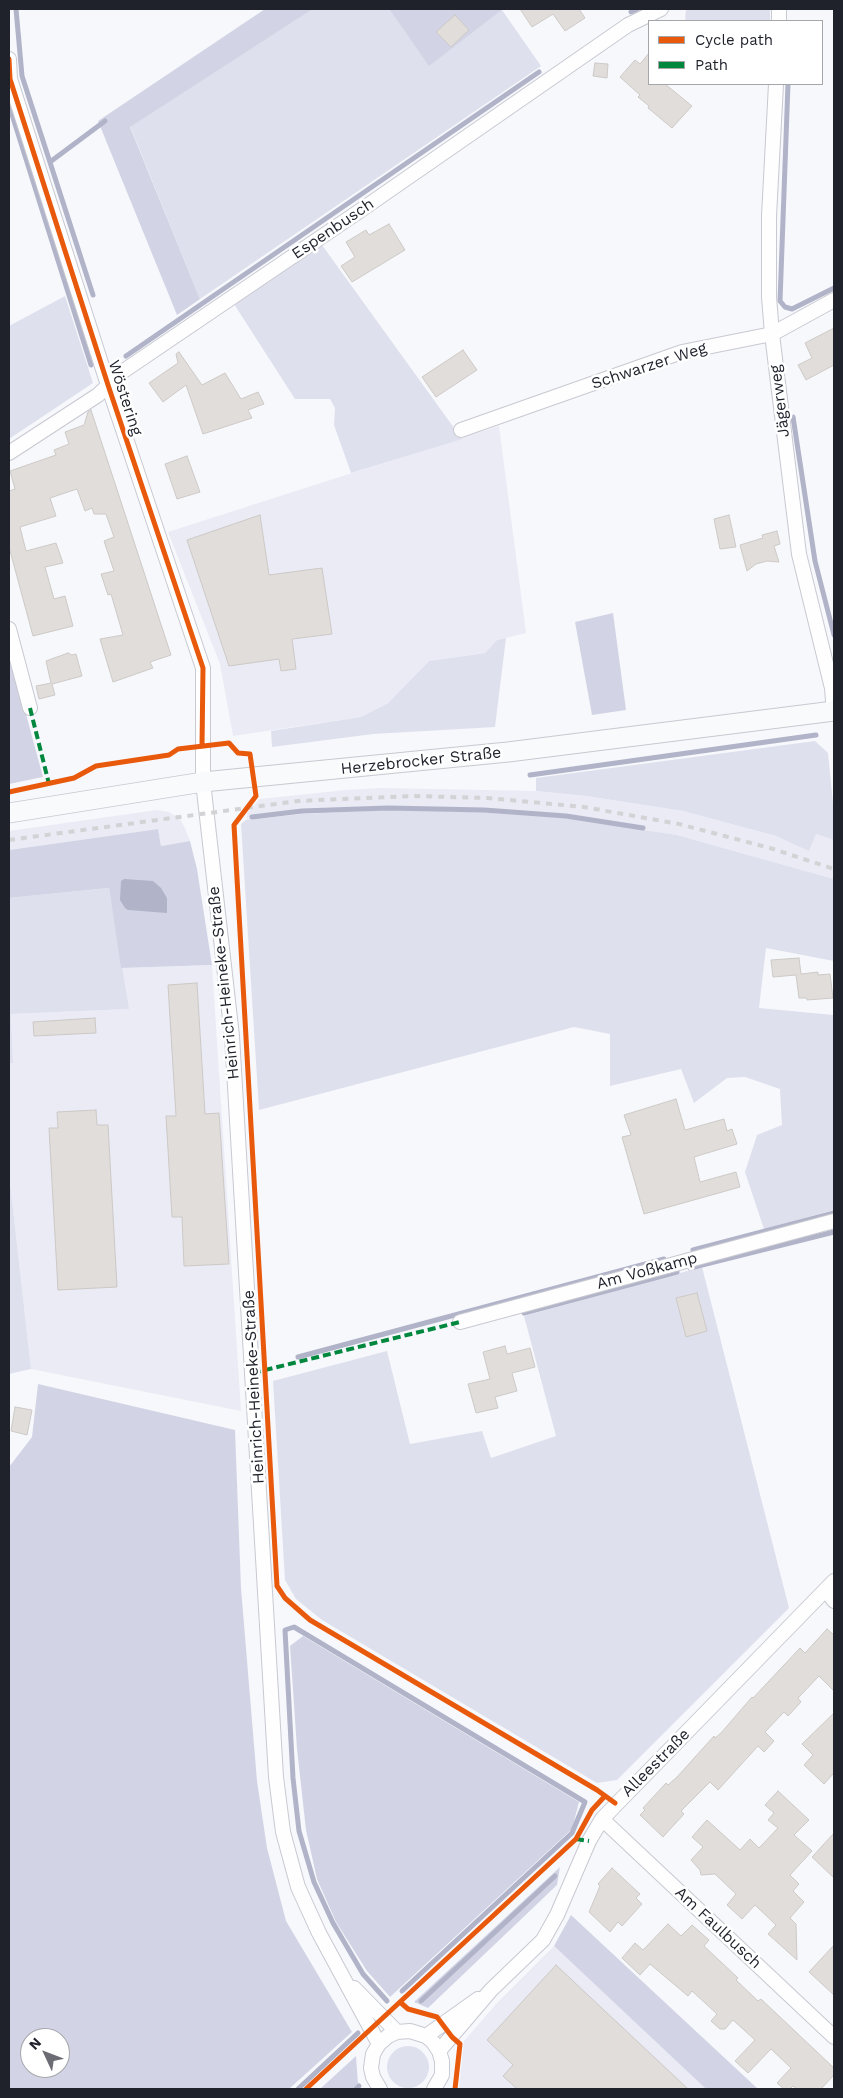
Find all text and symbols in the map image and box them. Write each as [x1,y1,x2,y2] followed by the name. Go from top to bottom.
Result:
[648,20,823,85] legend
[695,31,773,49] text: Cycle path
[695,56,728,74] text: Path
[288,194,378,264] street label: Espenbusch
[589,338,709,394] street label: Schwarzer Weg
[104,358,146,438] street label: Wöstering
[766,364,794,438] street label: Jägerweg
[340,743,502,779] street label: Herzebrocker Straße
[204,885,244,1081] street label: Heinrich-Heineke-Straße
[594,1248,700,1294] street label: Am Voßkamp
[239,1289,269,1485] street label: Heinrich-Heineke-Straße
[618,1725,694,1801] street label: Alleestraße
[671,1883,765,1973] street label: Am Faulbusch
[20,2028,70,2078] north arrow
[25,2034,44,2053] text: N

